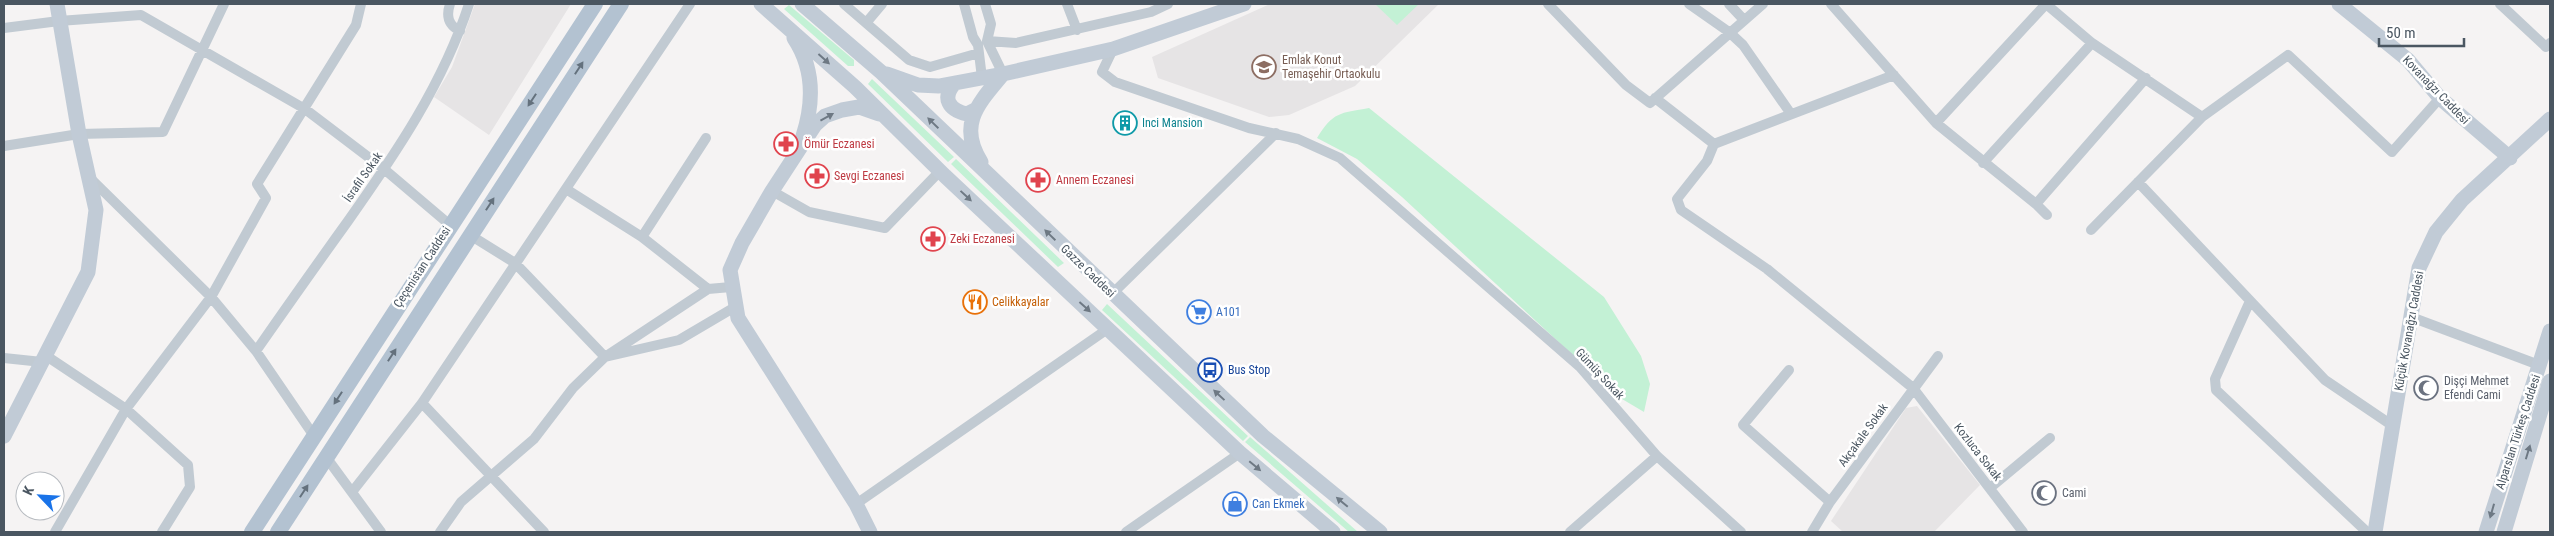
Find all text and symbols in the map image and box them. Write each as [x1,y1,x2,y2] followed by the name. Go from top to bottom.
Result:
[2379,15,2464,47] scale bar
[2386,24,2416,42] text: 50 m
[818,53,830,65] one-way arrow
[1282,53,1381,81] place label: Emlak Konut Temaşehir Ortaokulu
[2400,53,2472,127] street label: Kovanağzı Caddesi
[1251,54,1277,80] school or university icon: Emlak Konut Temaşehir Ortaokulu
[574,61,584,75] one-way arrow
[527,94,536,107] one-way arrow
[1112,110,1138,136] building icon: Inci Mansion
[819,113,834,121] one-way arrow
[1142,116,1203,130] place label: Inci Mansion
[928,117,940,129] one-way arrow
[773,131,799,157] pharmacy icon: Ömür Eczanesi
[804,136,875,151] place label: Ömür Eczanesi
[340,148,386,205] street label: İsrafil Sokak
[804,163,830,189] pharmacy icon: Sevgi Eczanesi
[1025,167,1051,193] pharmacy icon: Annem Eczanesi
[834,169,904,183] place label: Sevgi Eczanesi
[1056,173,1134,187] place label: Annem Eczanesi
[960,190,972,202] one-way arrow
[485,197,495,210] one-way arrow
[391,224,453,310] street label: Çeçenistan Caddesi
[920,226,946,252] pharmacy icon: Zeki Eczanesi
[1045,229,1057,241] one-way arrow
[950,232,1015,246] place label: Zeki Eczanesi
[1058,242,1118,300] street label: Gazze Caddesi
[2392,270,2426,392] street label: Küçük Kovanağzı Caddesi
[962,289,988,315] restaurant icon: Celikkayalar
[992,295,1050,309] place label: Celikkayalar
[1186,299,1212,325] supermarket icon: A101
[1079,301,1091,313] one-way arrow
[1216,305,1241,319] place label: A101
[1573,346,1628,403] street label: Gümüş Sokak
[388,348,397,362] one-way arrow
[1197,357,1223,383] bus stop icon: Bus Stop
[1228,363,1270,377] place label: Bus Stop
[2493,373,2543,491] street label: Alparslan Türkeş Caddesi
[2444,374,2509,402] place label: Dişçi Mehmet Efendi Cami
[2413,375,2439,401] mosque icon: Dişçi Mehmet Efendi Cami
[1214,389,1226,401] one-way arrow
[334,392,343,405] one-way arrow
[1835,400,1891,469] street label: Akçakale Sokak
[1951,421,2005,484] street label: Kozluca Sokak
[2525,445,2533,460] one-way arrow
[1249,460,1262,471] one-way arrow
[15,471,65,521] north arrow
[2031,480,2057,506] mosque icon: Cami
[19,483,37,497] text: K
[299,485,309,498] one-way arrow
[2062,486,2086,500] place label: Cami
[1222,491,1248,517] shop icon: Can Ekmek
[1336,496,1349,507] one-way arrow
[1252,497,1305,511] place label: Can Ekmek
[2488,503,2496,518] one-way arrow

